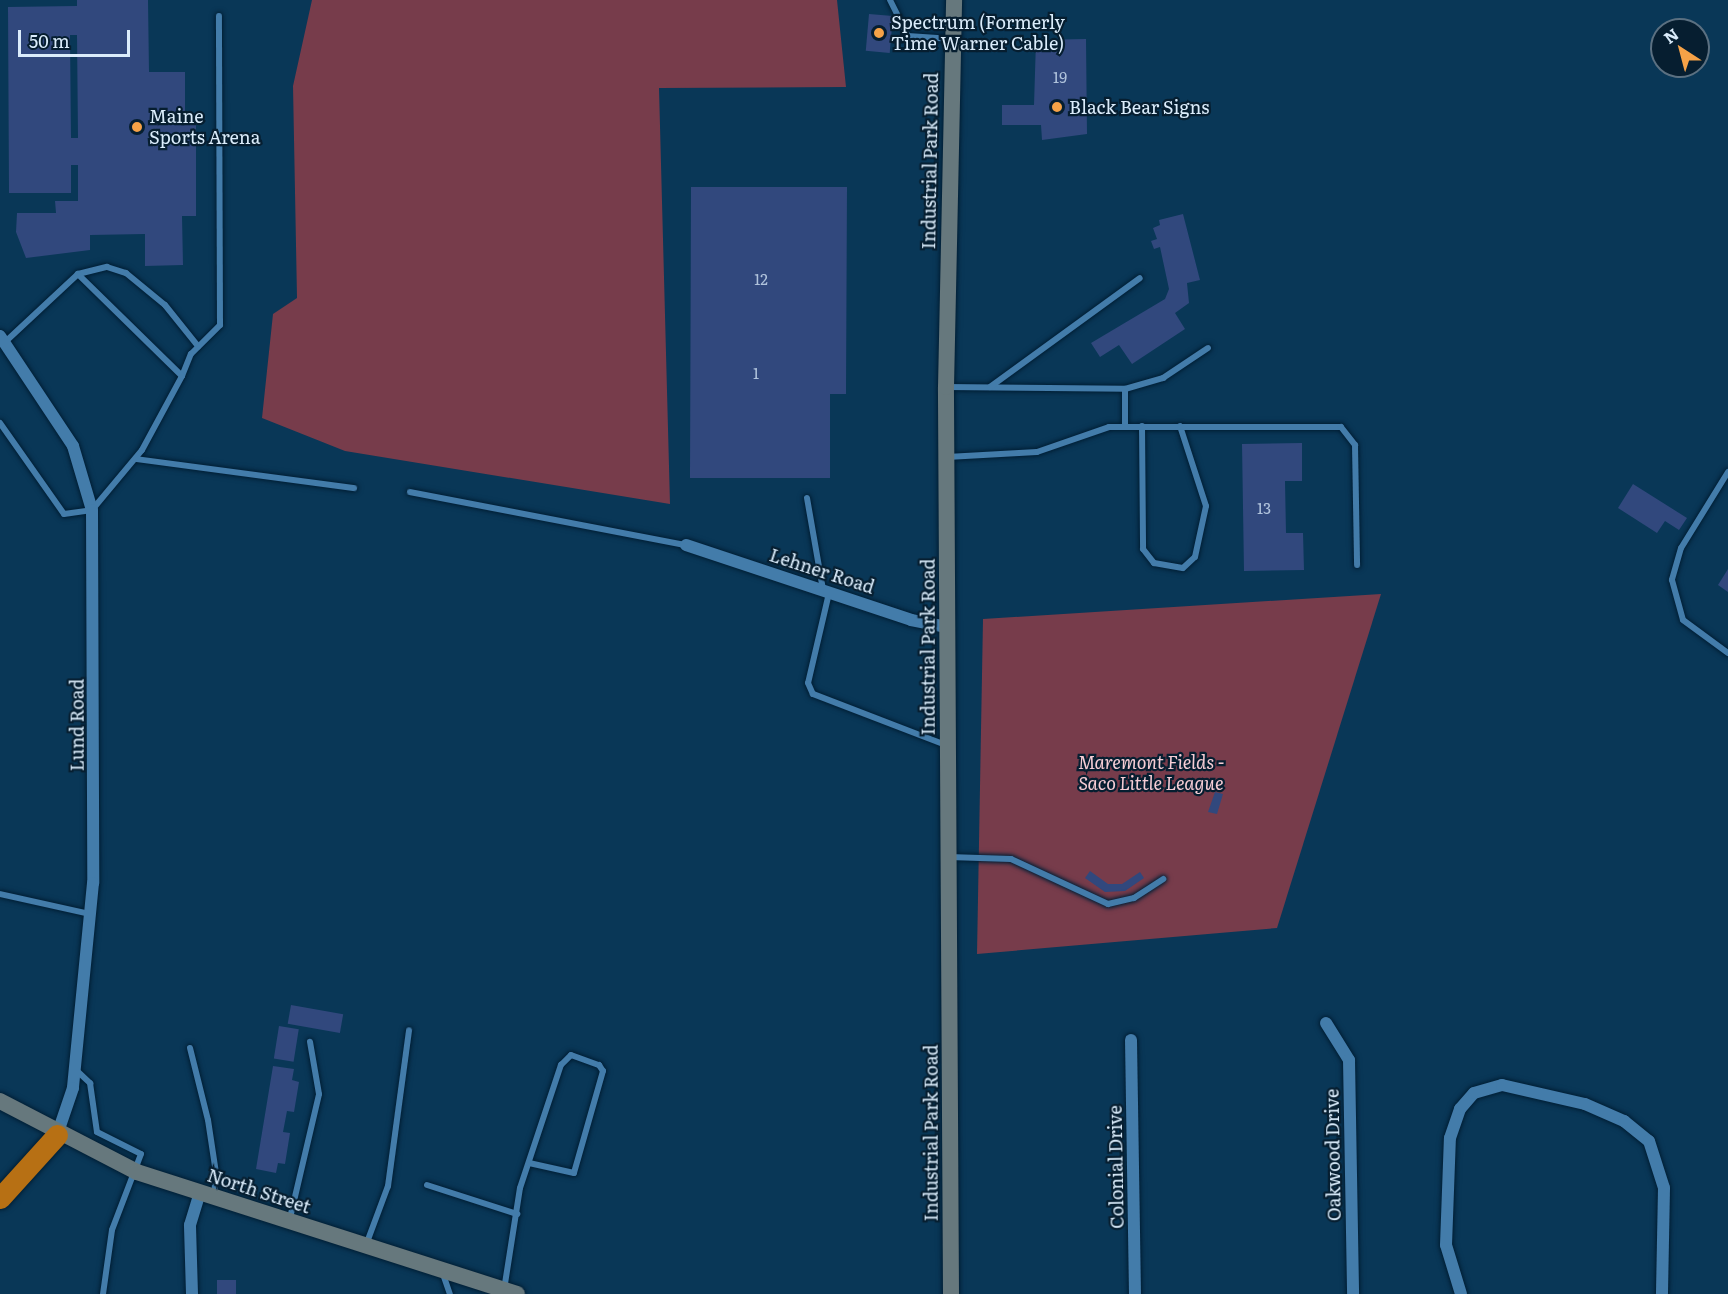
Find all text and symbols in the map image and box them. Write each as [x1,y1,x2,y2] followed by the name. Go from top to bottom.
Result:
[891,12,1065,54] place label: Spectrum (Formerly Time Warner Cable)
[21,18,134,56] scale bar
[1650,18,1710,78] north arrow
[1658,21,1683,49] text: N
[872,26,886,40] marker: Spectrum (Formerly Time Warner Cable)
[29,27,70,54] text: 50 m
[1053,68,1067,86] house number: 19
[918,72,942,250] street label: Industrial Park Road
[1069,96,1209,118] place label: Black Bear Signs
[1050,100,1064,114] marker: Black Bear Signs
[149,106,260,148] place label: Maine Sports Arena
[130,120,144,134] marker: Maine Sports Arena
[754,270,768,288] house number: 12
[753,364,759,382] house number: 1
[1257,499,1271,517] house number: 13
[767,544,877,598] street label: Lehner Road
[917,559,939,735] street label: Industrial Park Road
[66,679,88,771] street label: Lund Road
[1078,752,1224,795] park label: Maremont Fields - Saco Little League
[920,1045,942,1221] street label: Industrial Park Road
[1321,1089,1345,1221] street label: Oakwood Drive
[1104,1105,1128,1229] street label: Colonial Drive
[205,1164,313,1218] street label: North Street

